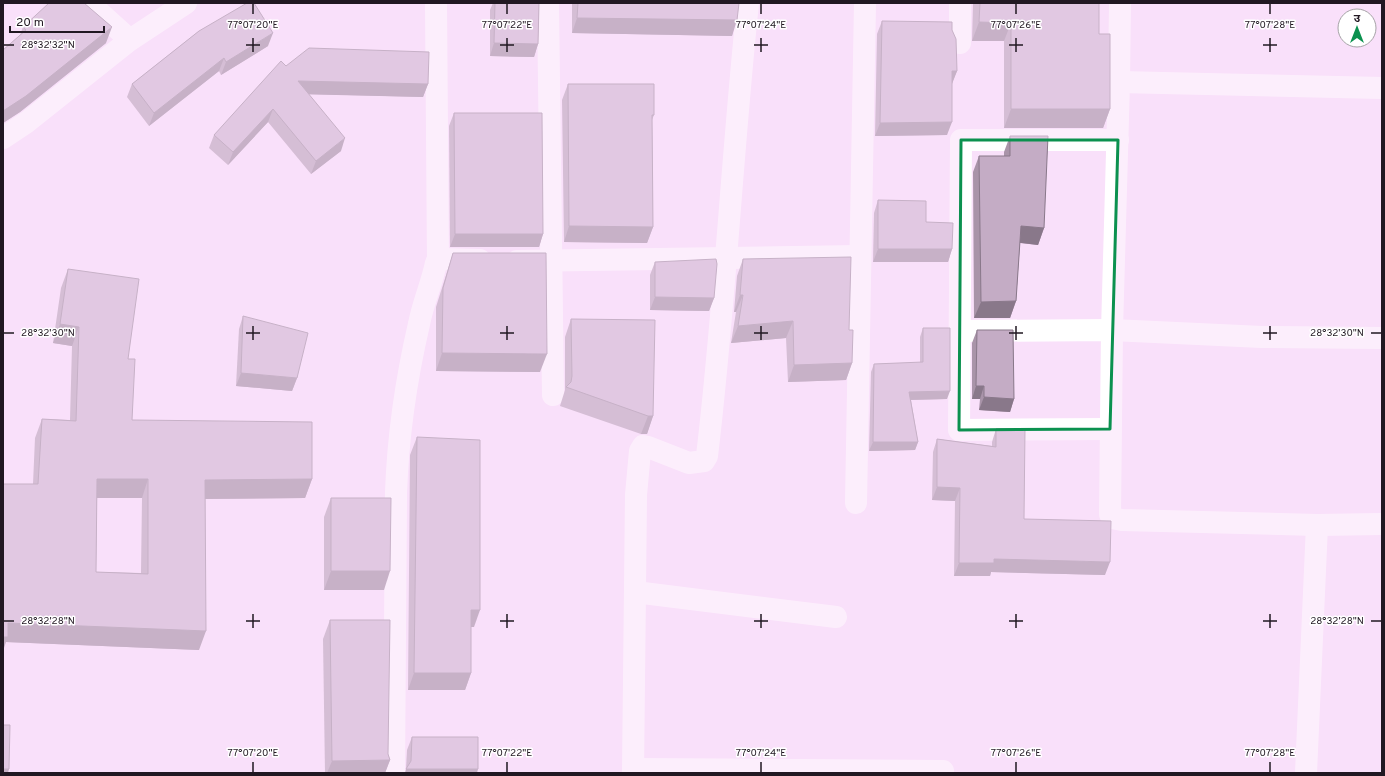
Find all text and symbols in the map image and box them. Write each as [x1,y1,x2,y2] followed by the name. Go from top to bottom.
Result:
[10,8,104,34] scale bar
[1337,8,1377,48] north arrow
[1354,12,1361,26] text: उ
[16,15,44,31] text: 20 m
[228,19,278,32] text: 77°07'20"E
[482,19,532,32] text: 77°07'22"E
[736,19,786,32] text: 77°07'24"E
[991,19,1041,32] text: 77°07'26"E
[1245,19,1295,32] text: 77°07'28"E
[21,39,75,52] text: 28°32'32"N
[21,327,75,340] text: 28°32'30"N
[1310,327,1364,340] text: 28°32'30"N
[21,615,75,628] text: 28°32'28"N
[1310,615,1364,628] text: 28°32'28"N
[228,747,278,760] text: 77°07'20"E
[482,747,532,760] text: 77°07'22"E
[736,747,786,760] text: 77°07'24"E
[991,747,1041,760] text: 77°07'26"E
[1245,747,1295,760] text: 77°07'28"E

